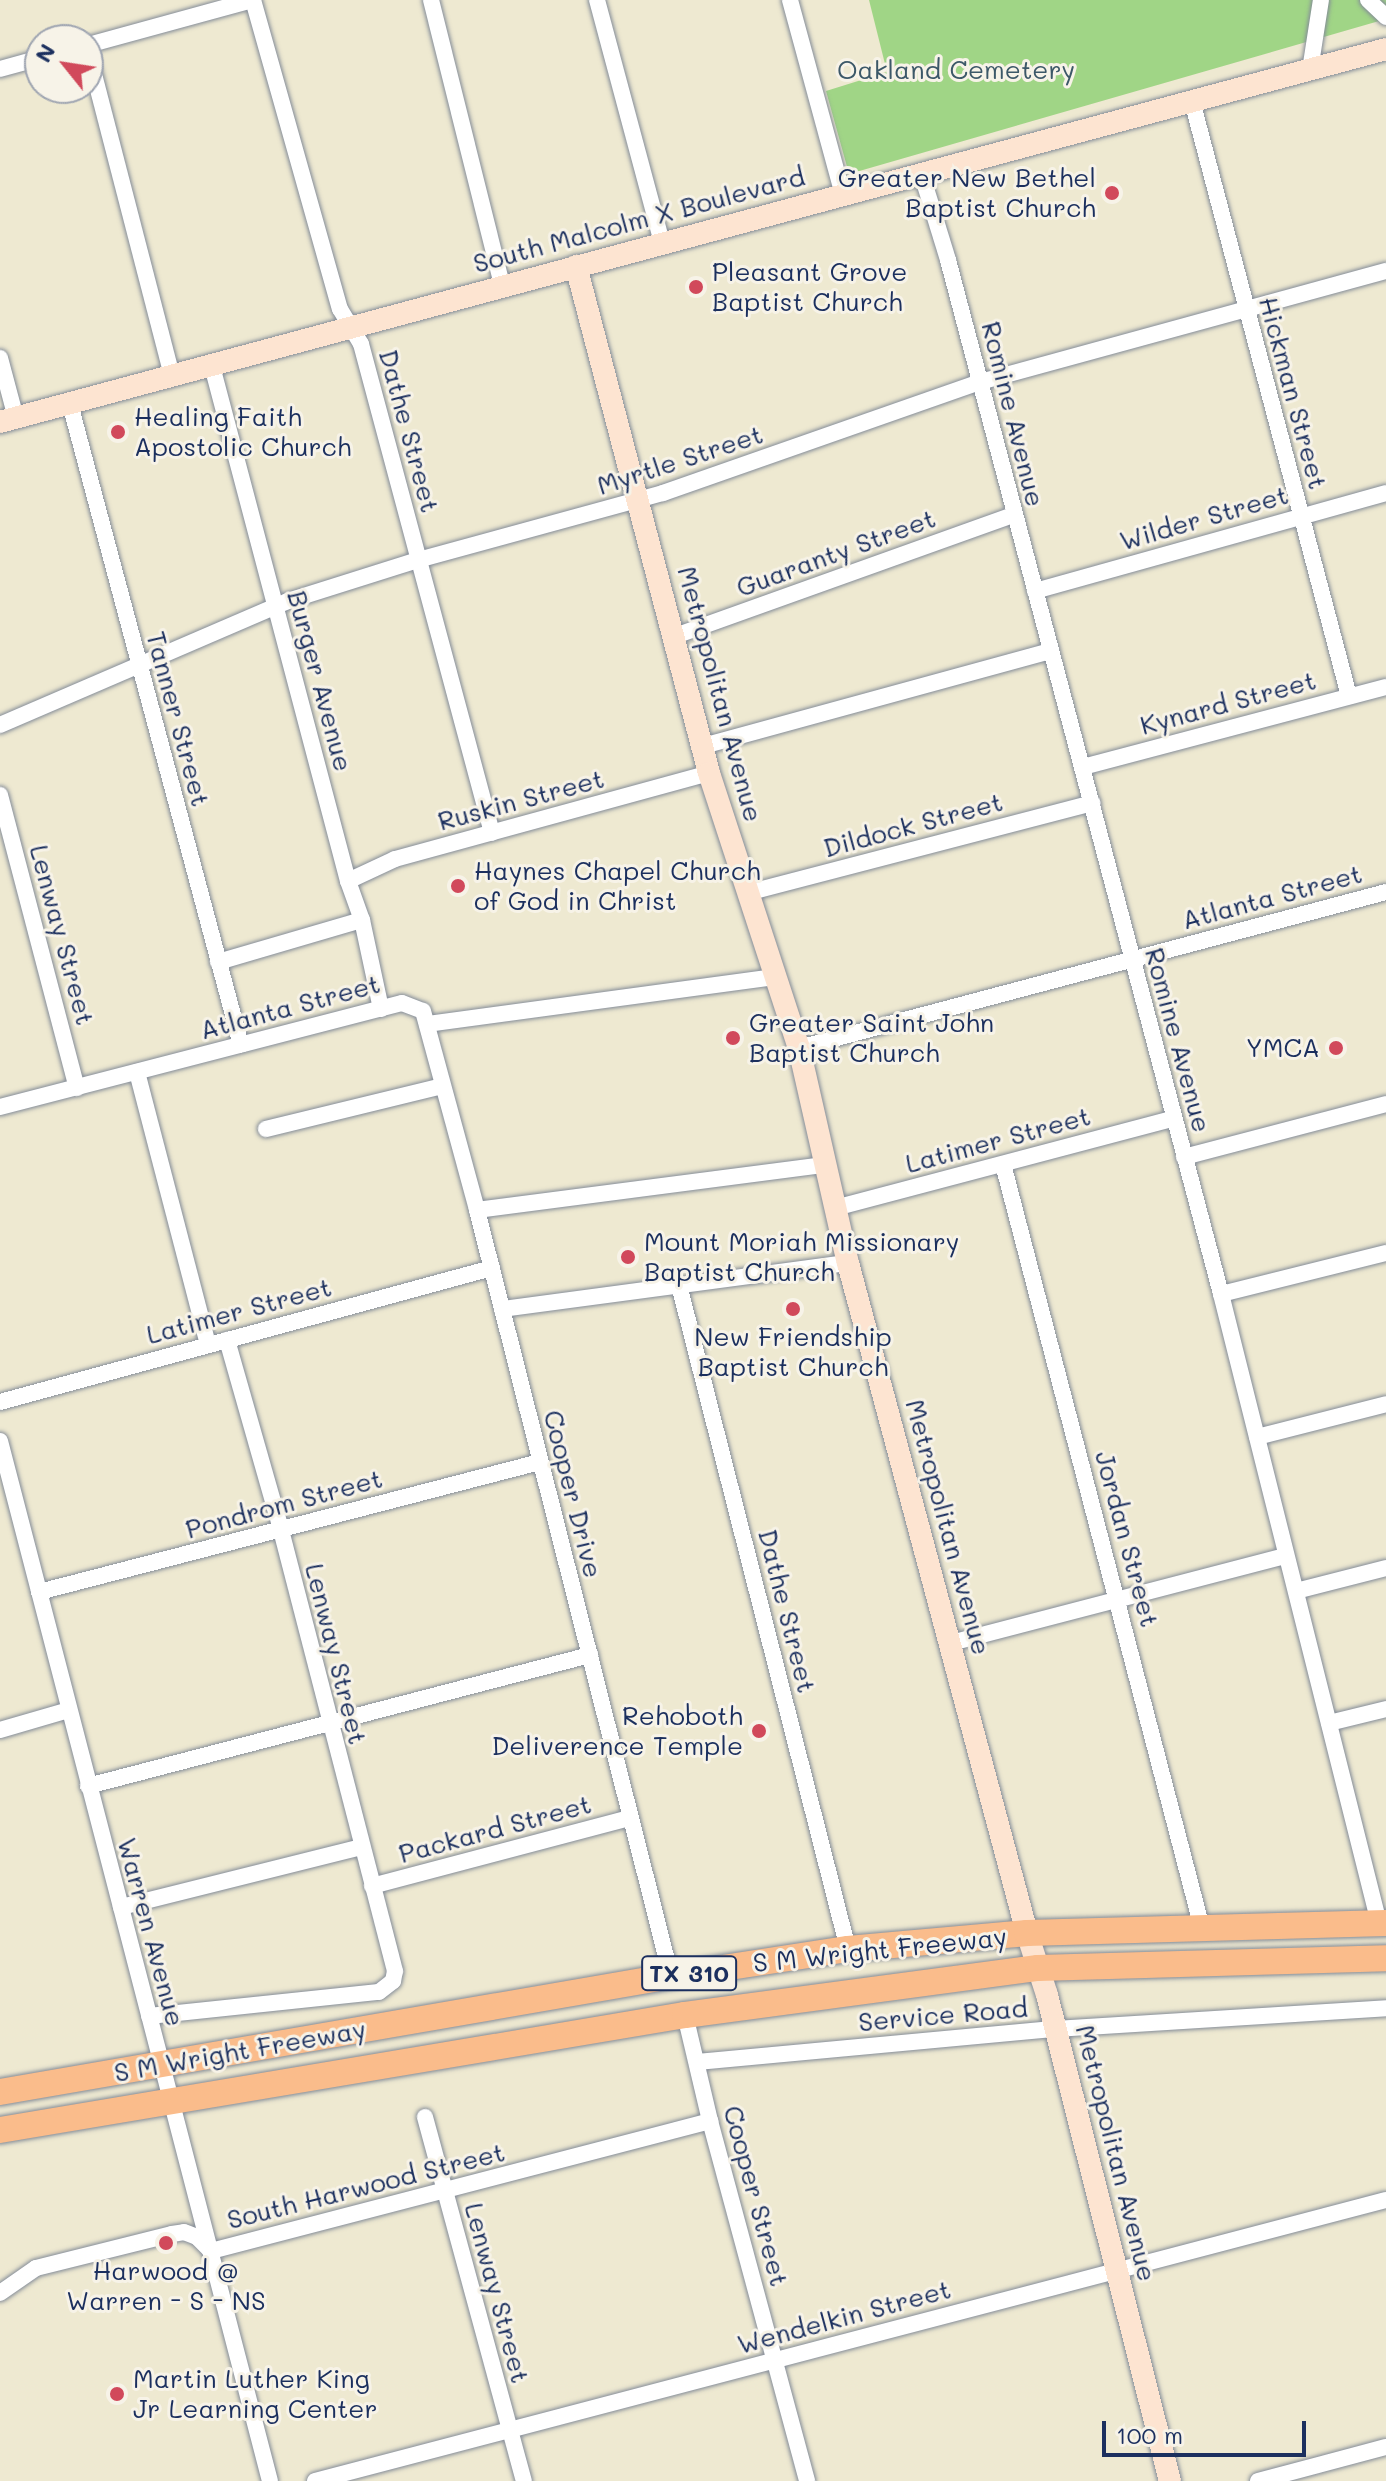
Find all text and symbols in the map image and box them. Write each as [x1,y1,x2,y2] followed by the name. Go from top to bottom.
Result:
[24,24,104,104] north arrow
[28,38,61,67] text: N
[837,54,1075,86] park label: Oakland Cemetery
[470,161,808,279] street label: South Malcolm X Boulevard
[838,162,1096,224] place label: Greater New Bethel Baptist Church
[1103,184,1121,202] marker: Greater New Bethel Baptist Church
[712,256,907,318] place label: Pleasant Grove Baptist Church
[687,278,705,296] marker: Pleasant Grove Baptist Church
[1252,293,1334,493] street label: Hickman Street
[975,318,1051,510] street label: Romine Avenue
[372,346,446,516] street label: Dathe Street
[134,401,351,462] place label: Healing Faith Apostolic Church
[593,419,767,501] street label: Myrtle Street
[109,423,127,441] marker: Healing Faith Apostolic Church
[1116,479,1292,557] street label: Wilder Street
[732,503,940,603] street label: Guaranty Street
[671,563,769,825] street label: Metropolitan Avenue
[281,587,359,775] street label: Burger Avenue
[140,628,216,810] street label: Tanner Street
[1137,665,1319,741] street label: Kynard Street
[434,763,608,837] street label: Ruskin Street
[820,786,1006,864] street label: Dildock Street
[23,842,101,1028] street label: Lenway Street
[474,855,761,916] place label: Haynes Chapel Church of God in Christ
[1178,858,1366,936] street label: Atlanta Street
[449,877,467,895] marker: Haynes Chapel Church of God in Christ
[1138,944,1218,1136] street label: Romine Avenue
[196,968,384,1046] street label: Atlanta Street
[749,1007,994,1068] place label: Greater Saint John Baptist Church
[724,1029,742,1047] marker: Greater Saint John Baptist Church
[1246,1032,1320,1064] place label: YMCA
[1327,1039,1345,1057] marker: YMCA
[902,1100,1094,1180] street label: Latimer Street
[644,1226,959,1288] place label: Mount Moriah Missionary Baptist Church
[619,1248,637,1266] marker: Mount Moriah Missionary Baptist Church
[143,1271,335,1351] street label: Latimer Street
[784,1300,802,1318] marker: New Friendship Baptist Church
[694,1321,892,1382] place label: New Friendship Baptist Church
[899,1396,997,1658] street label: Metropolitan Avenue
[537,1407,609,1581] street label: Cooper Drive
[1089,1448,1165,1630] street label: Jordan Street
[182,1463,386,1545] street label: Pondrom Street
[752,1526,822,1696] street label: Dathe Street
[298,1560,374,1748] street label: Lenway Street
[492,1700,743,1762] place label: Rehoboth Deliverence Temple
[750,1722,768,1740] marker: Rehoboth Deliverence Temple
[395,1788,595,1870] street label: Packard Street
[111,1834,191,2030] street label: Warren Avenue
[752,1921,1008,1979] street label: S M Wright Freeway
[641,1953,737,1993] road number: TX 310
[857,1992,1029,2038] street label: Service Road
[112,2013,368,2089] street label: S M Wright Freeway
[1069,2022,1163,2284] street label: Metropolitan Avenue
[717,2102,795,2290] street label: Cooper Street
[224,2136,508,2236] street label: South Harwood Street
[458,2200,536,2386] street label: Lenway Street
[157,2234,175,2252] marker: Harwood @ Warren - S - NS
[66,2255,266,2316] place label: Harwood @ Warren - S - NS
[734,2274,954,2360] street label: Wendelkin Street
[133,2363,377,2424] place label: Martin Luther King Jr Learning Center
[108,2385,126,2403] marker: Martin Luther King Jr Learning Center
[1106,2405,1310,2455] scale bar
[1116,2419,1183,2450] text: 100 m

